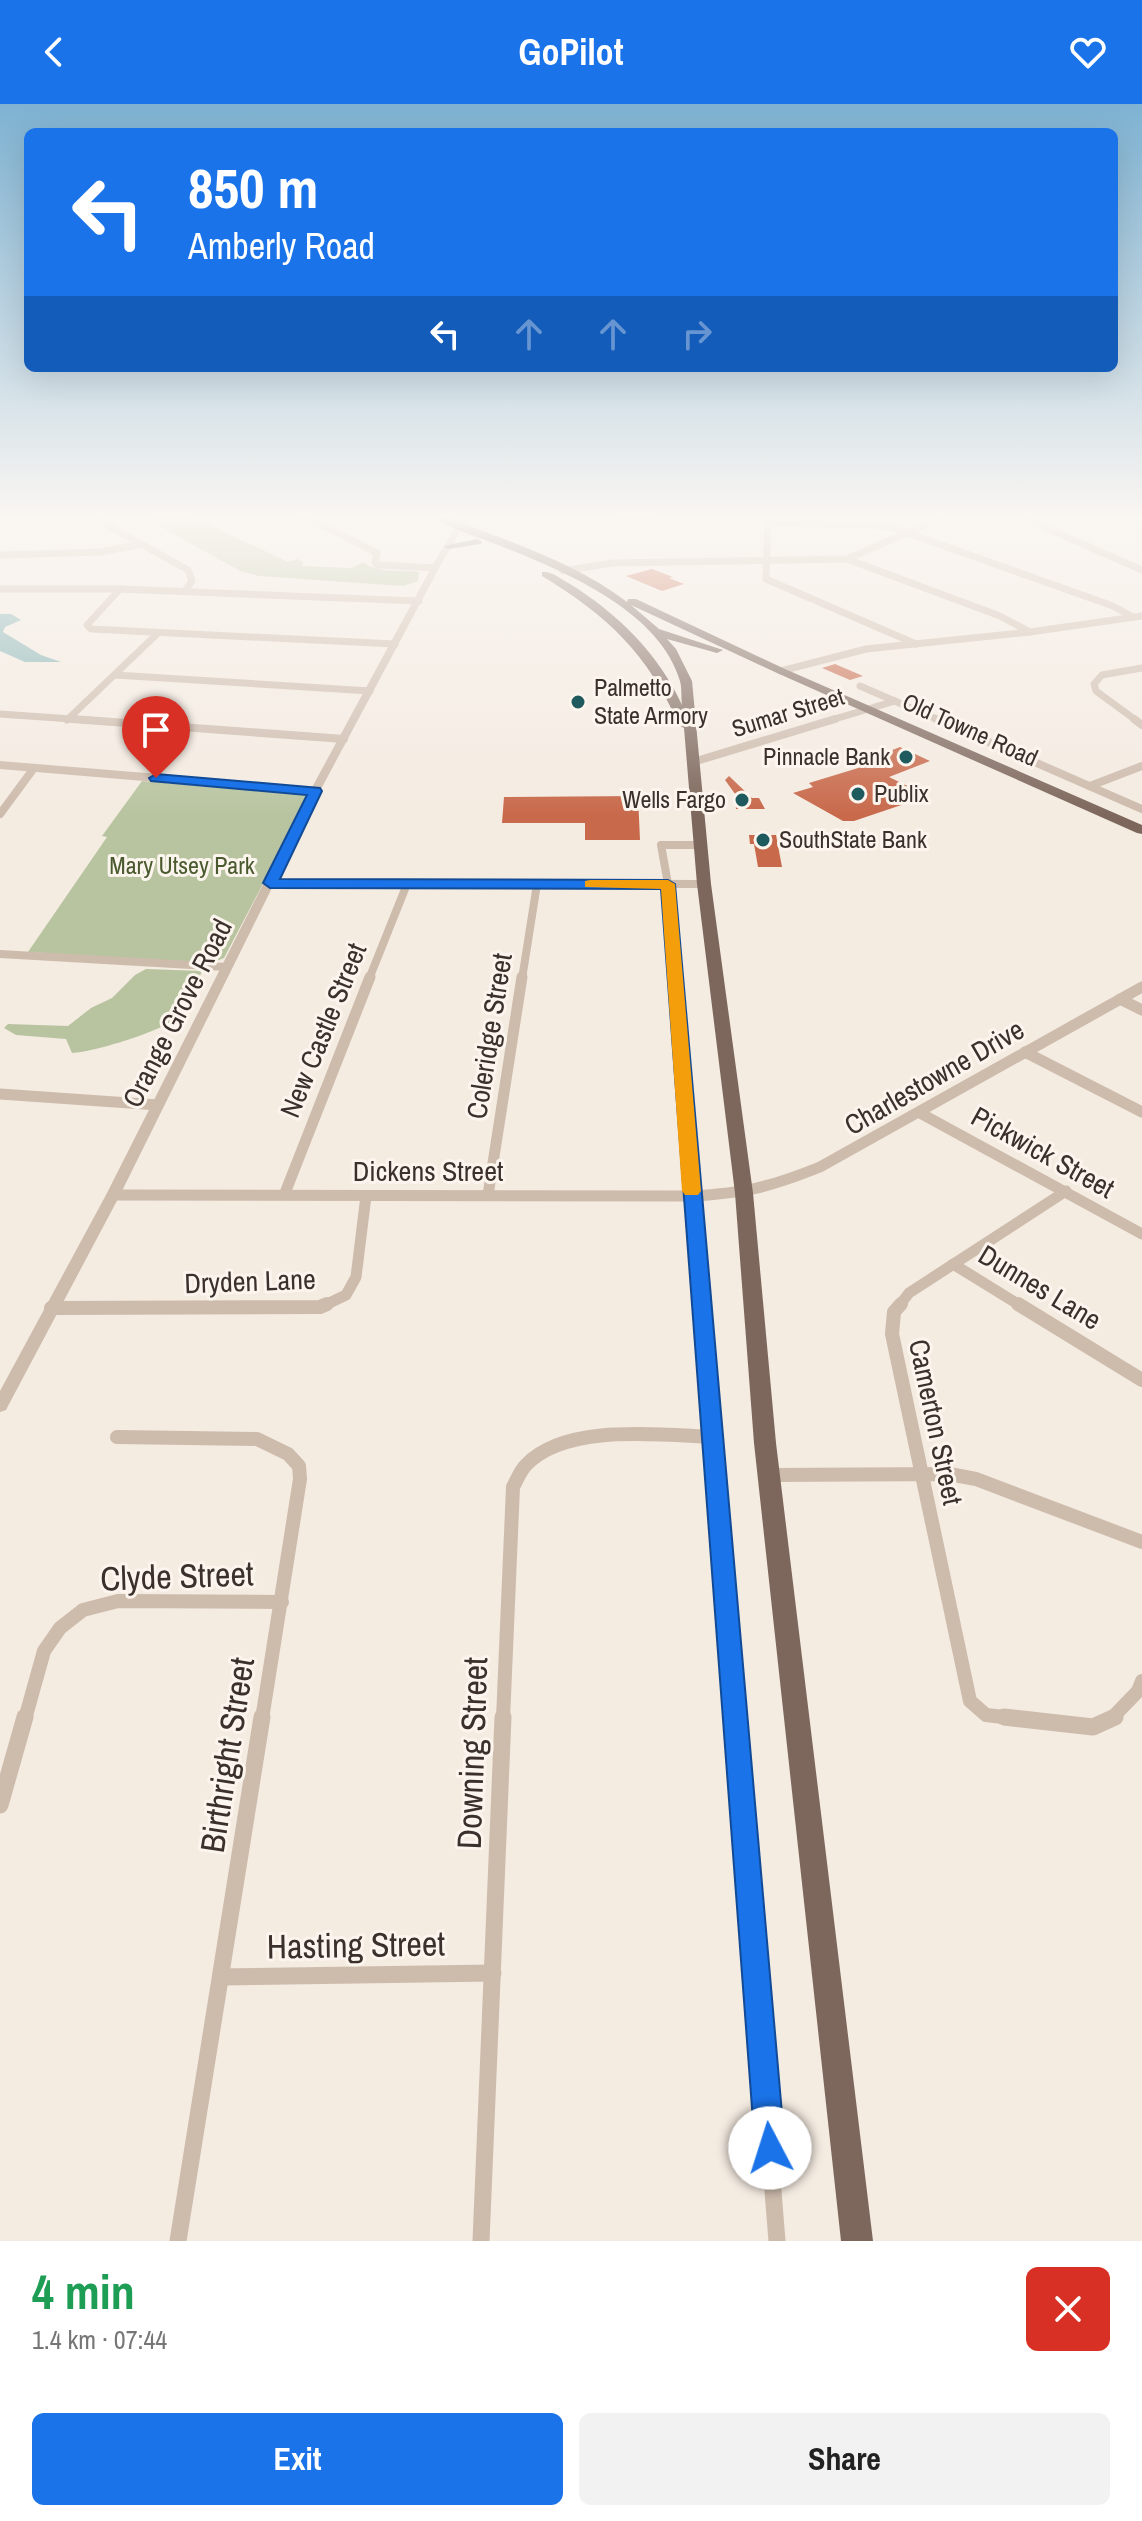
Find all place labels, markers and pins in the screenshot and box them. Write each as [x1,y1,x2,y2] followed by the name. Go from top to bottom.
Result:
[594,671,708,731] place label: Palmetto State Armory
[569,693,587,711] marker: Palmetto State Armory
[122,696,190,778] pin
[763,740,890,772] place label: Pinnacle Bank
[897,748,915,766] marker: Pinnacle Bank
[874,777,929,809] place label: Publix
[622,783,726,815] place label: Wells Fargo
[849,785,867,803] marker: Publix
[733,791,751,809] marker: Wells Fargo
[779,823,927,855] place label: SouthState Bank
[754,831,772,849] marker: SouthState Bank

